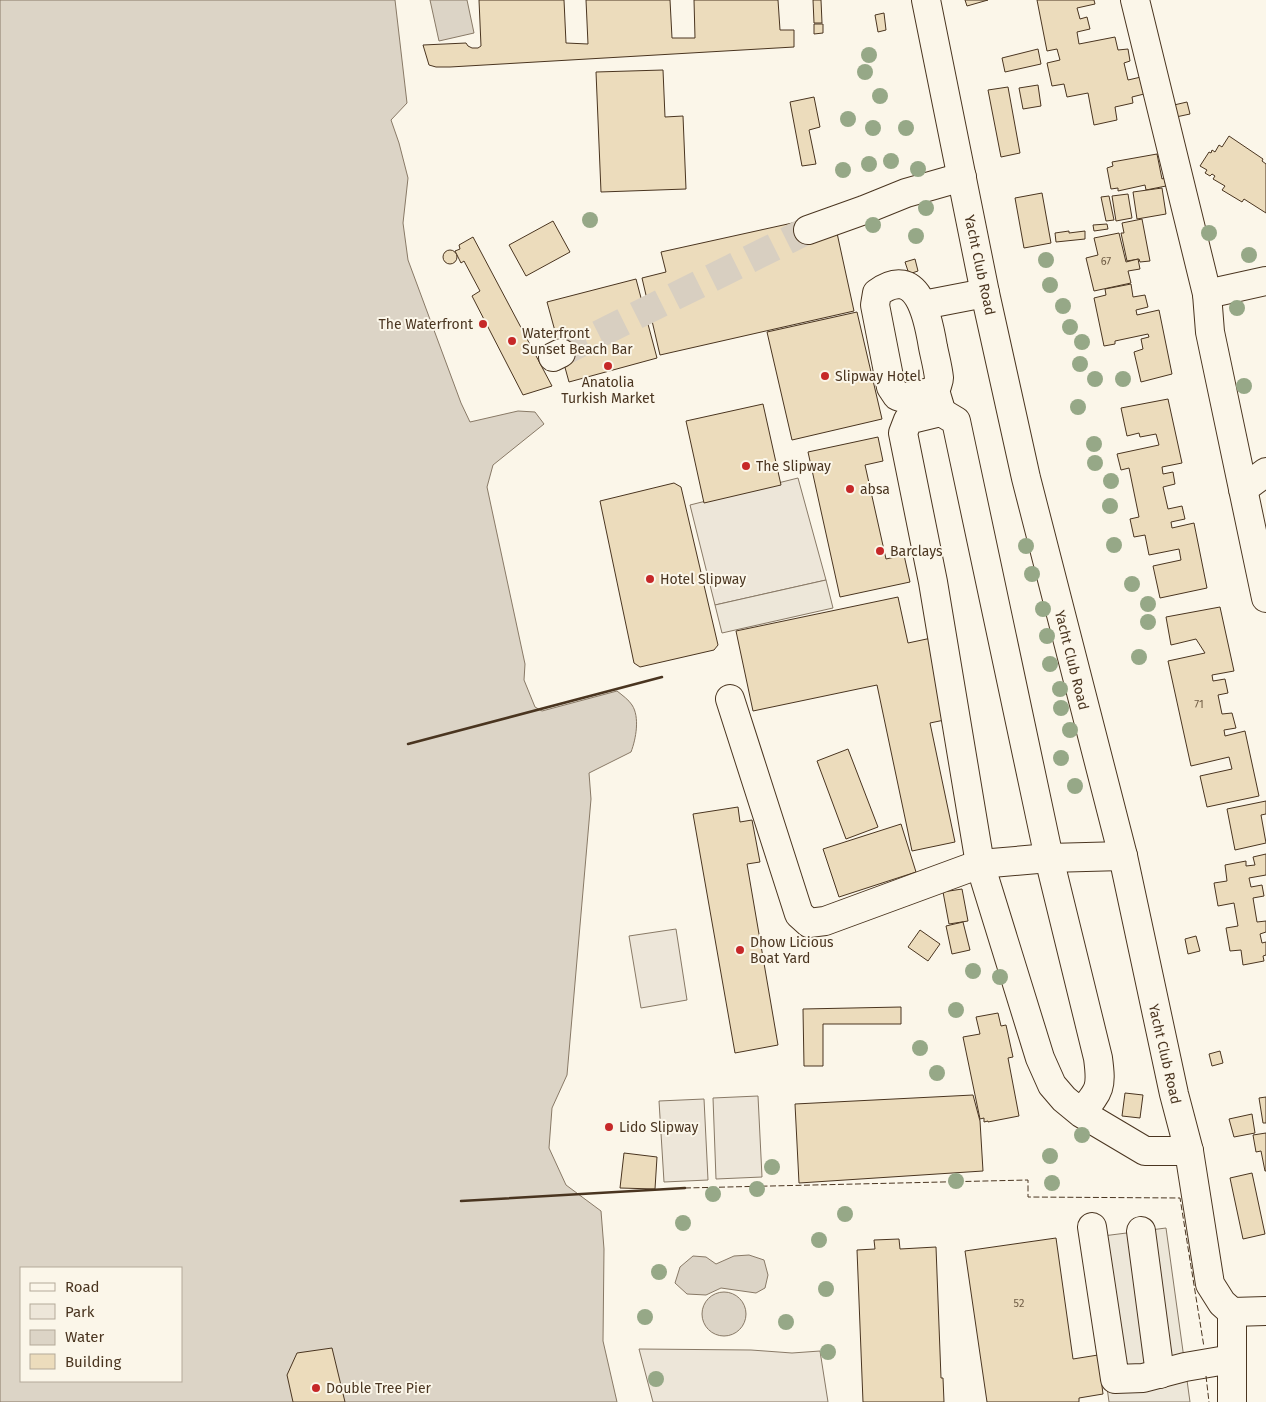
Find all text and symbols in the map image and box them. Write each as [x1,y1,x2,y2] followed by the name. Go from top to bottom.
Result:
[961,213,998,317] street label: Yacht Club Road
[1101,255,1111,268] house number: 67
[378,316,474,333] place label: The Waterfront
[477,318,489,330] marker: The Waterfront
[522,325,633,358] place label: Waterfront Sunset Beach Bar
[506,335,518,347] marker: Waterfront Sunset Beach Bar
[602,360,614,372] marker: Anatolia Turkish Market
[835,368,921,385] place label: Slipway Hotel
[819,370,831,382] marker: Slipway Hotel
[561,374,656,407] place label: Anatolia Turkish Market
[756,458,831,475] place label: The Slipway
[740,460,752,472] marker: The Slipway
[860,481,890,498] place label: absa
[844,483,856,495] marker: absa
[890,543,943,560] place label: Barclays
[874,545,886,557] marker: Barclays
[660,571,746,588] place label: Hotel Slipway
[644,573,656,585] marker: Hotel Slipway
[1051,609,1092,712] street label: Yacht Club Road
[1194,698,1204,711] house number: 71
[750,934,834,967] place label: Dhow Licious Boat Yard
[734,944,746,956] marker: Dhow Licious Boat Yard
[1145,1002,1184,1106] street label: Yacht Club Road
[619,1119,698,1136] place label: Lido Slipway
[603,1121,615,1133] marker: Lido Slipway
[20,1267,182,1382] legend
[65,1278,100,1296] text: Road
[1014,1297,1024,1310] house number: 52
[65,1303,95,1321] text: Park
[65,1328,104,1346] text: Water
[65,1353,121,1371] text: Building
[326,1380,432,1397] place label: Double Tree Pier
[310,1382,322,1394] marker: Double Tree Pier

